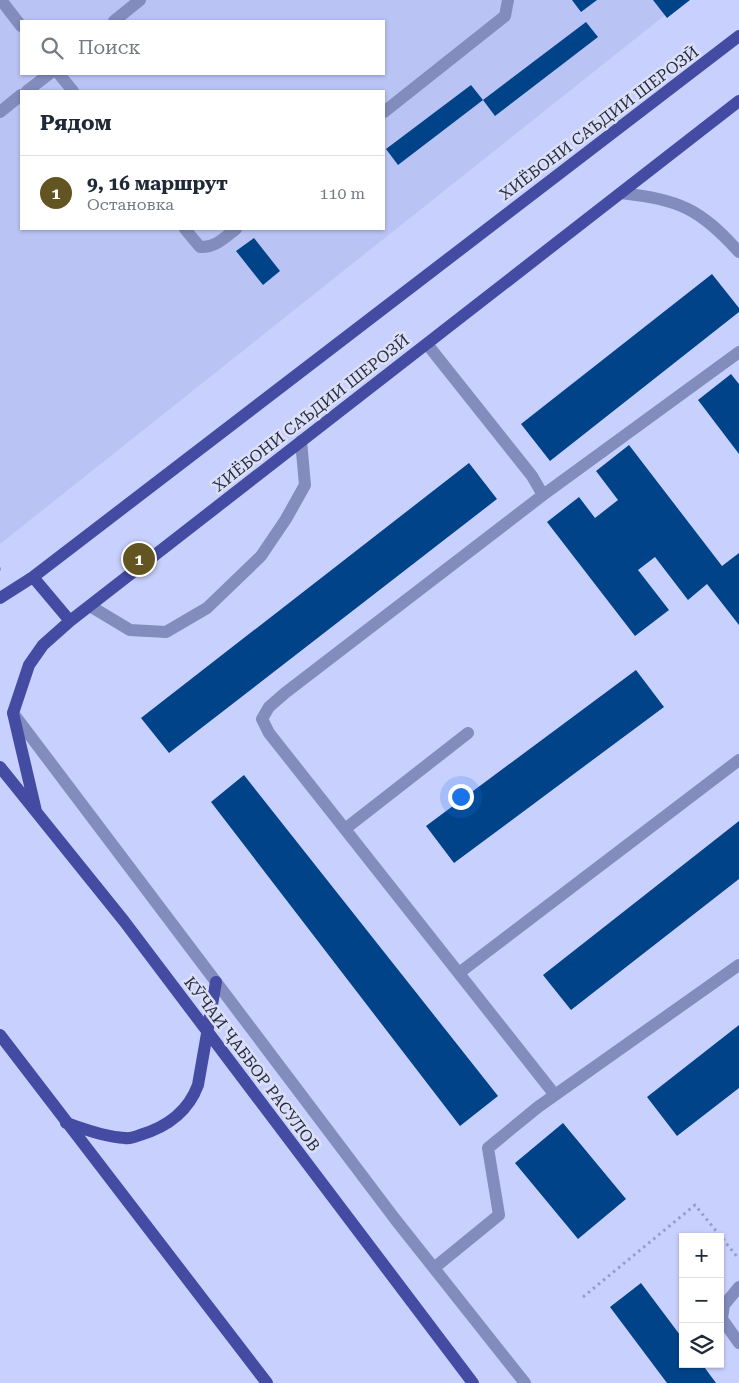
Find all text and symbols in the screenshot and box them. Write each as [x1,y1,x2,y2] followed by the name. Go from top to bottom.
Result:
[20,20,385,75] search box
[38,34,66,62] icon: search
[78,36,141,59] text: Поиск
[496,42,702,204] street label: ХИЁБОНИ САЪДИИ ШЕРОЗӢ
[40,111,112,135] text: Рядом
[87,172,228,195] text: 9, 16 маршрут
[52,184,60,203] text: 1
[319,184,365,203] text: 110 m
[87,195,174,214] text: Остановка
[209,330,413,496] street label: ХИЁБОНИ САЪДИИ ШЕРОЗӢ
[123,540,155,578] pin: 1
[448,784,474,810] your location
[180,973,324,1155] street label: КӮЧАИ ҶАББОР РАСУЛОВ
[679,1233,724,1368] map controls
[679,1233,724,1278] button: +
[679,1278,724,1323] button: −
[679,1323,724,1368] button: layers

